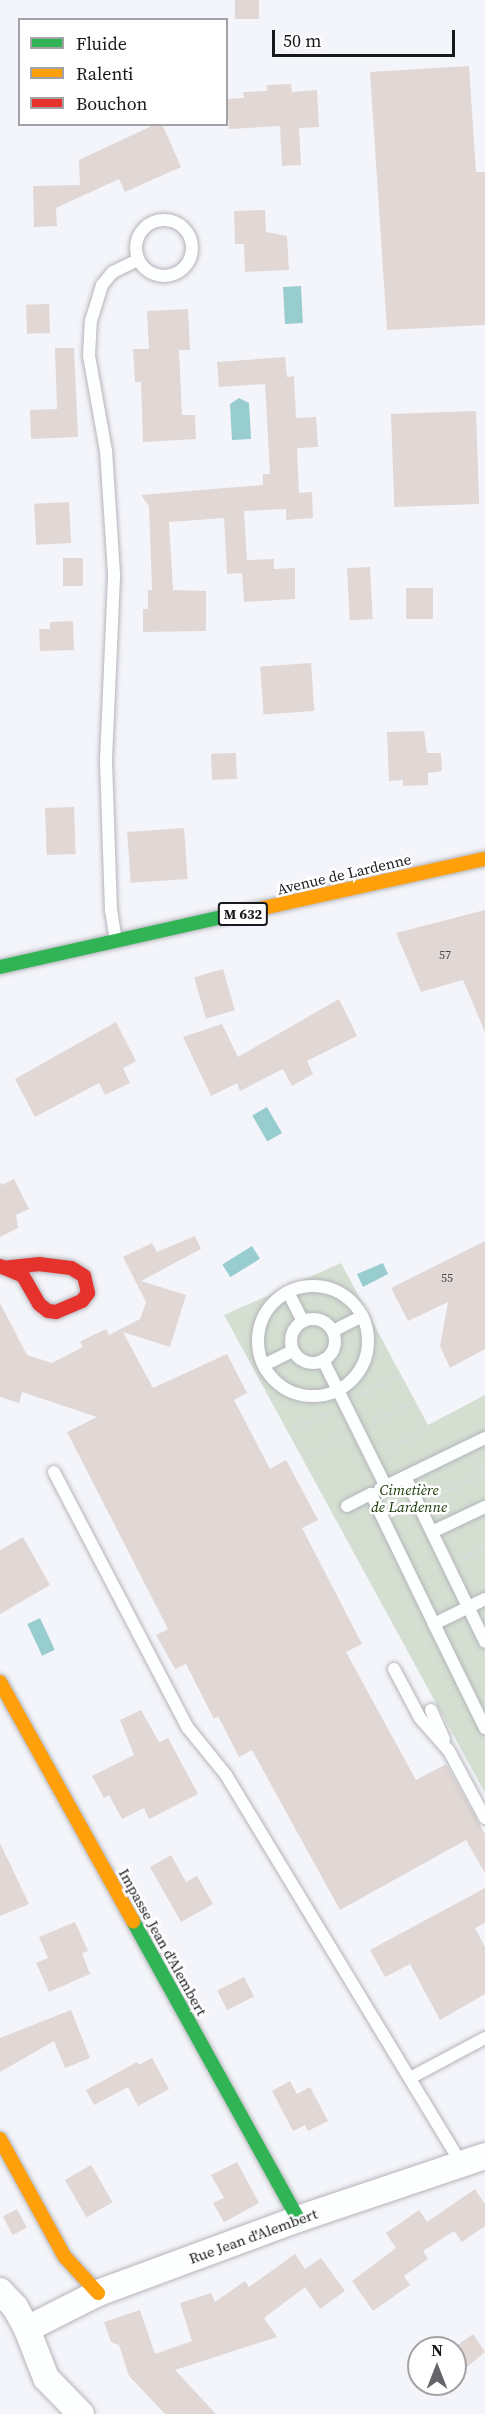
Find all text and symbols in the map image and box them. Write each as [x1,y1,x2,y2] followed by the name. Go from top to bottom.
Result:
[18,18,228,126] legend
[275,18,458,56] scale bar
[283,28,321,53] text: 50 m
[76,31,127,56] text: Fluide
[76,61,133,86] text: Ralenti
[76,91,148,116] text: Bouchon
[275,850,413,898] street label: Avenue de Lardenne
[218,903,268,925] road number: M 632
[439,949,451,963] house number: 57
[441,1272,453,1286] house number: 55
[371,1480,447,1515] park label: Cimetière de Lardenne
[115,1865,211,2019] street label: Impasse Jean d'Alembert
[186,2204,320,2268] street label: Rue Jean d'Alembert
[407,2336,467,2396] north arrow
[431,2339,443,2361] text: N

